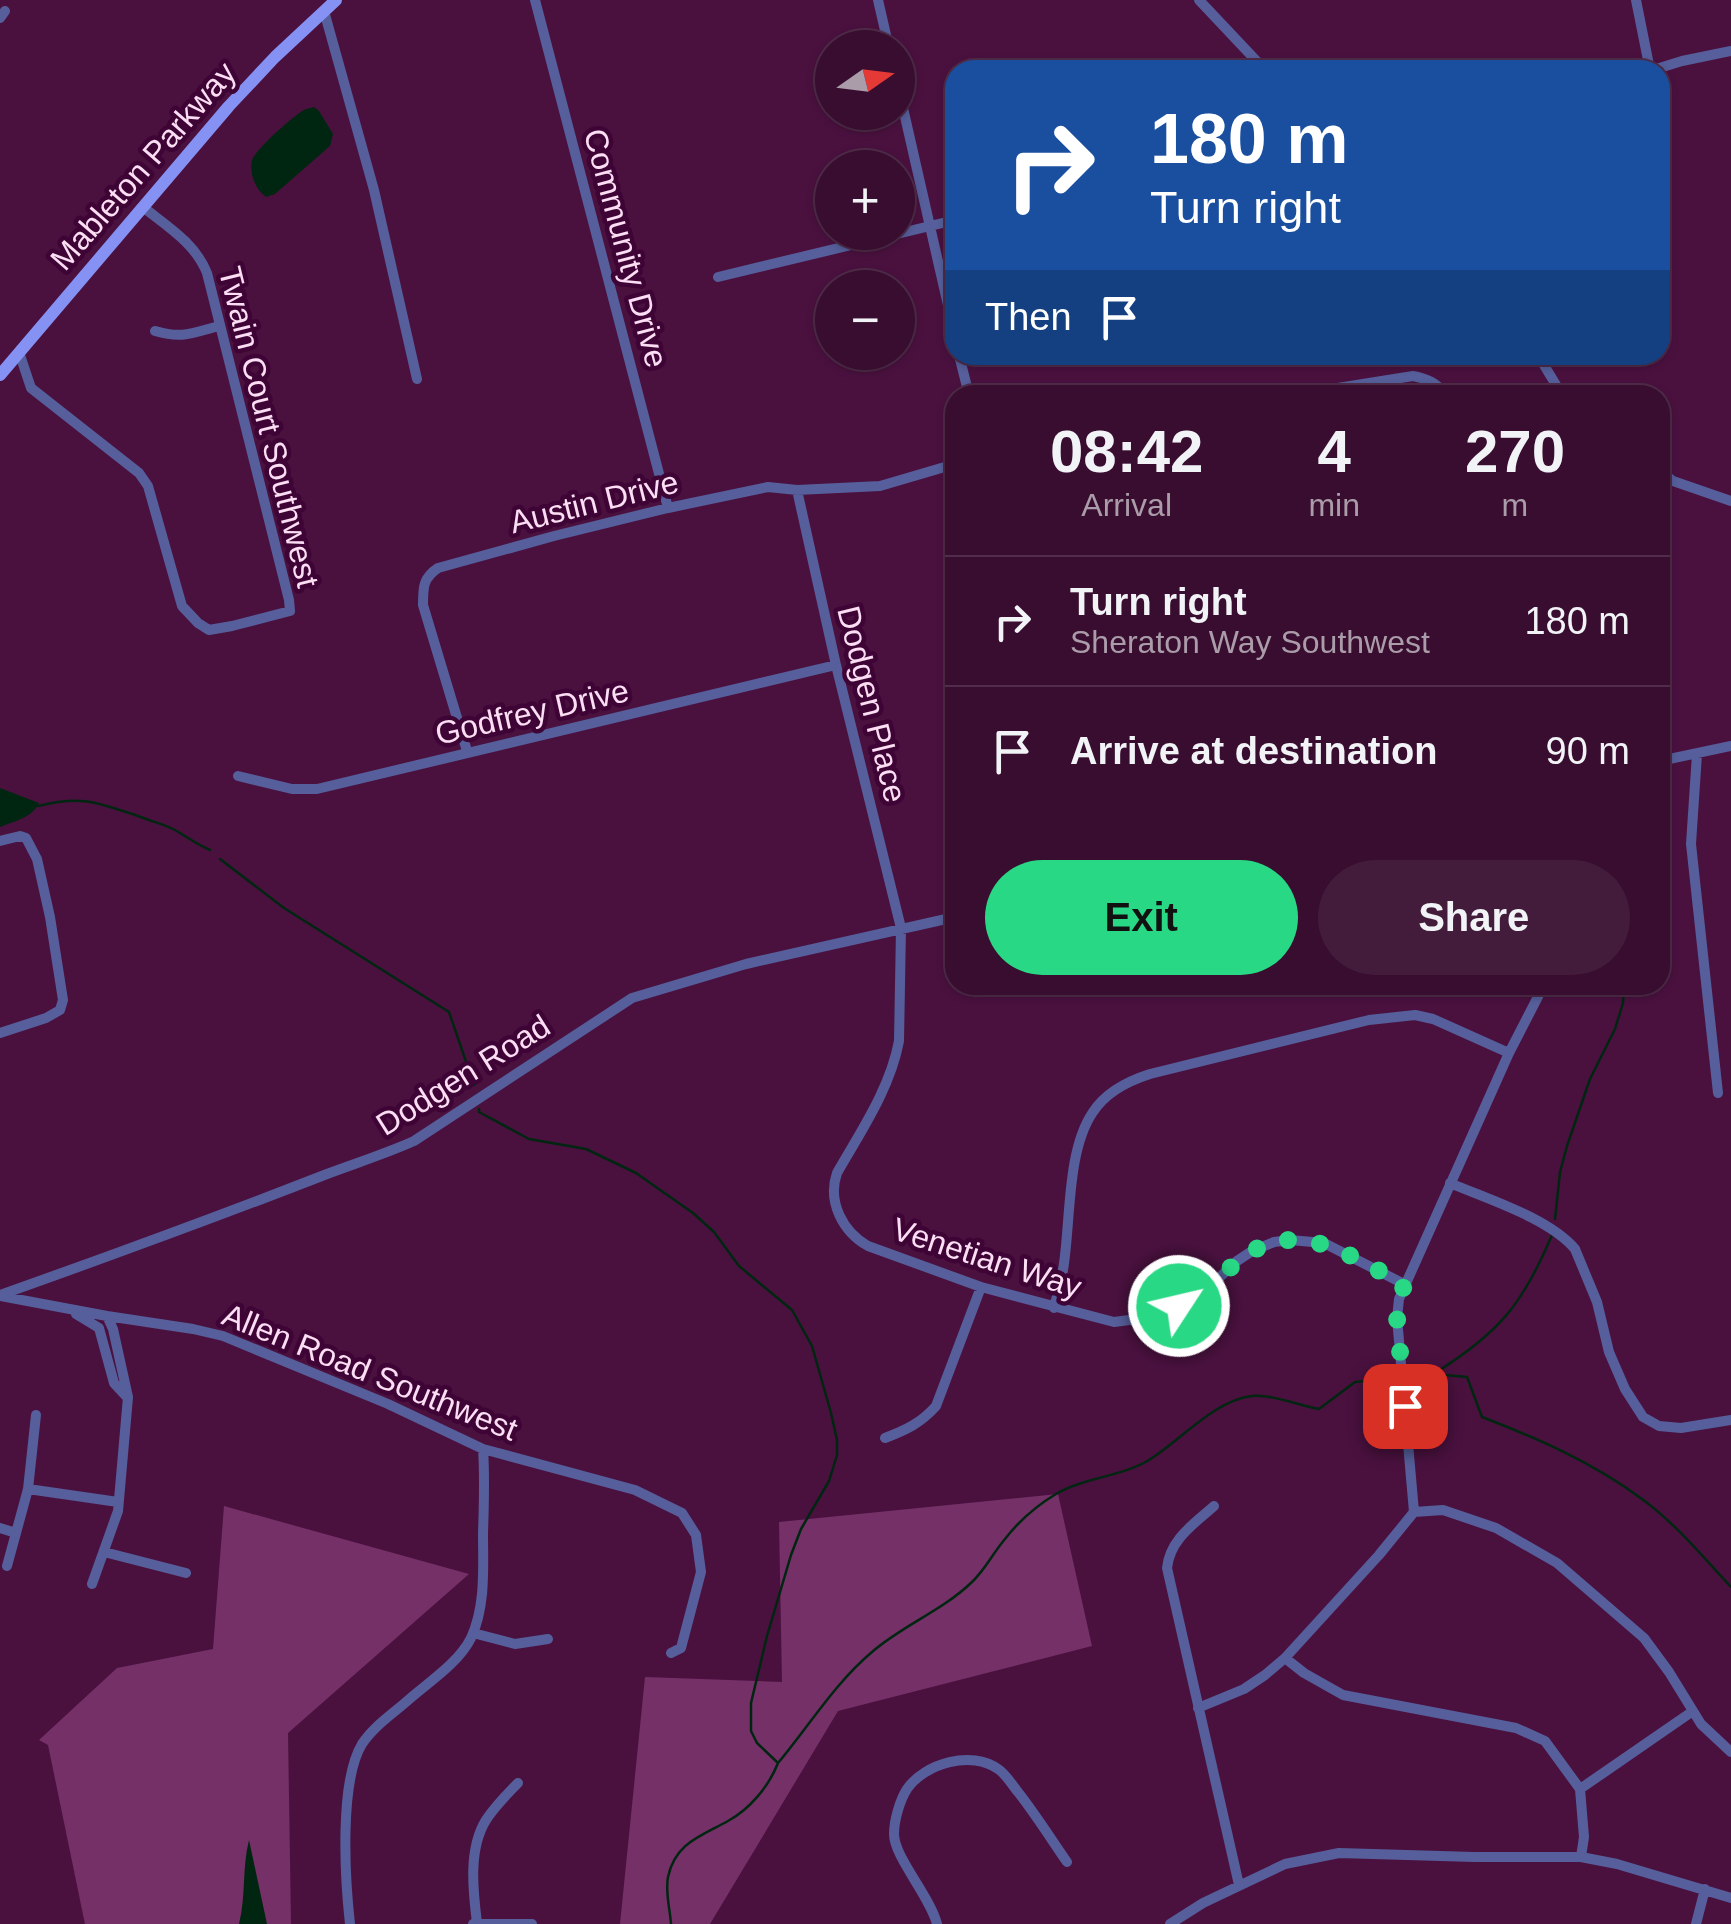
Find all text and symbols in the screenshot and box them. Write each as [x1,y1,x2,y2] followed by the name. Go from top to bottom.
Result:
[815,30,915,130] north arrow
[815,30,915,370] map controls
[43,55,243,277] street label: Mableton Parkway
[985,100,1115,230] icon: right
[1150,100,1348,178] text: 180 m
[577,125,675,371] street label: Community Drive
[815,150,915,250] button: +
[1150,182,1341,233] text: Turn right
[212,263,326,591] street label: Twain Court Southwest
[815,270,915,370] button: −
[1092,290,1147,345] icon: arrive
[985,296,1072,338] text: Then
[1050,418,1203,485] text: 08:42
[1317,418,1351,485] text: 4
[1465,418,1565,485] text: 270
[506,464,682,540] street label: Austin Drive
[1081,487,1172,523] text: Arrival
[1308,487,1360,523] text: min
[1502,487,1528,523] text: m
[1070,581,1247,623] text: Turn right
[985,594,1040,649] icon: right
[1524,600,1630,642] text: 180 m
[830,602,914,806] street label: Dodgen Place
[1070,624,1430,660] text: Sheraton Way Southwest
[432,672,632,752] street label: Godfrey Drive
[985,724,1040,779] icon: arrive
[1070,730,1437,772] text: Arrive at destination
[1546,730,1630,772] text: 90 m
[985,860,1298,975] button: Exit
[1318,860,1630,975] button: Share
[370,1007,556,1143] street label: Dodgen Road
[888,1211,1086,1305] street label: Venetian Way
[1127,1254,1231,1358] position arrow
[217,1296,523,1448] street label: Allen Road Southwest
[1363,1364,1448,1449] pin
[1378,1379,1433,1434] icon: arrive

